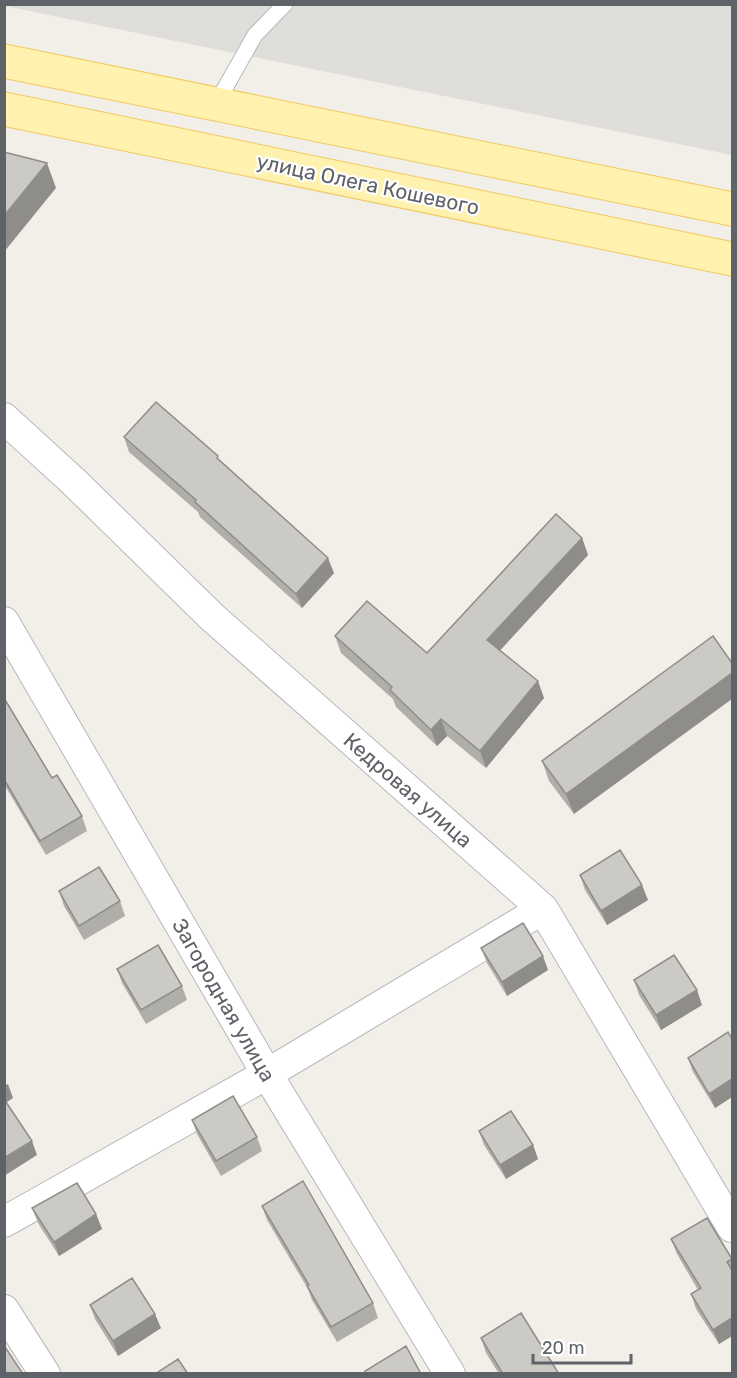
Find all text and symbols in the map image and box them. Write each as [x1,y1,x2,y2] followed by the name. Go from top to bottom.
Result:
[254,148,482,220] street label: улица Олега Кошевого
[339,727,477,853] street label: Кедровая улица
[167,914,281,1086] street label: Загородная улица
[533,1327,630,1365] scale bar
[542,1337,584,1359] text: 20 m

